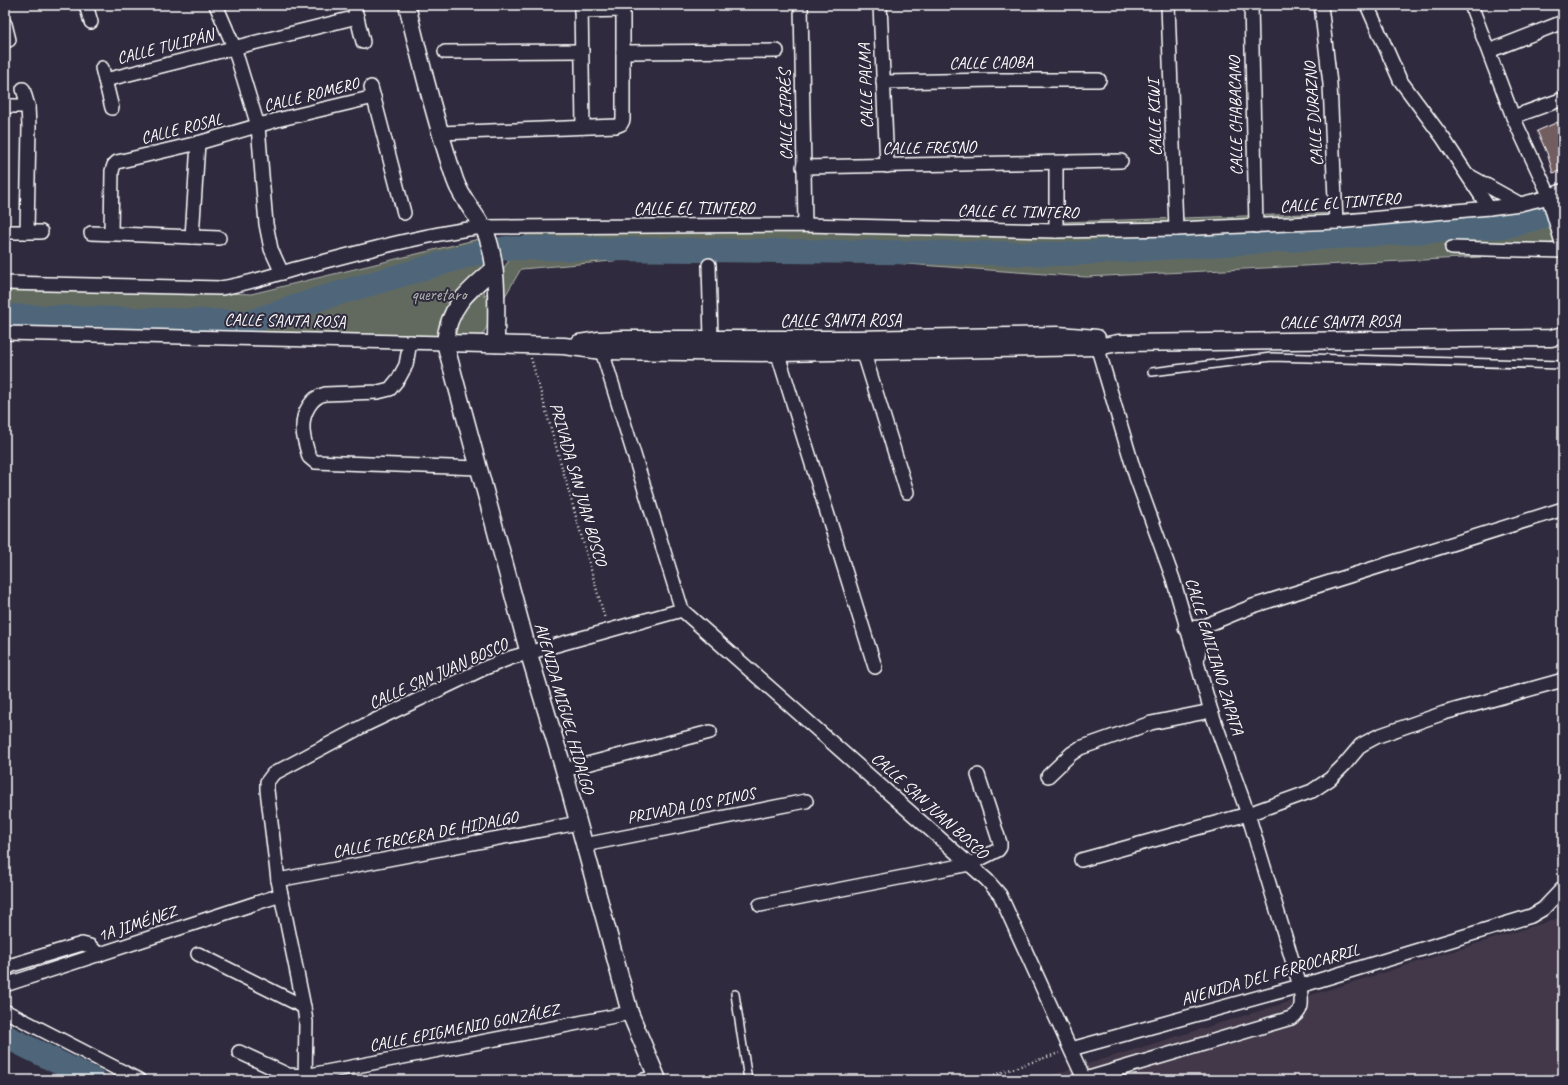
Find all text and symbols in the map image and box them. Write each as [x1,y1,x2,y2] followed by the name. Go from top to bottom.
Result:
[114,23,218,69] street label: CALLE TULIPÁN
[853,42,877,129] street label: CALLE PALMA
[949,51,1034,74] street label: CALLE CAOBA
[1224,55,1247,176] street label: CALLE CHABACANO
[1299,60,1328,167] street label: CALLE DURAZNO
[773,66,797,161] street label: CALLE CIPRÉS
[261,72,362,116] street label: CALLE ROMERO
[1143,75,1166,157] street label: CALLE KIWI
[139,108,224,149] street label: CALLE ROSAL
[882,136,978,159] street label: CALLE FRESNO
[1279,188,1402,217] street label: CALLE EL TINTERO
[634,198,756,219] street label: CALLE EL TINTERO
[957,200,1080,223] street label: CALLE EL TINTERO
[412,284,468,305] park label: queretaro
[224,309,346,332] street label: CALLE SANTA ROSA
[780,310,902,331] street label: CALLE SANTA ROSA
[1279,310,1401,333] street label: CALLE SANTA ROSA
[545,400,612,570] street label: PRIVADA SAN JUAN BOSCO
[1181,575,1249,739] street label: CALLE EMILIANO ZAPATA
[530,620,600,798] street label: AVENIDA MIGUEL HIDALGO
[366,632,513,713] street label: CALLE SAN JUAN BOSCO
[867,747,994,865] street label: CALLE SAN JUAN BOSCO
[625,782,760,828] street label: PRIVADA LOS PINOS
[331,806,521,863] street label: CALLE TERCERA DE HIDALGO
[95,899,181,946] street label: 1A JIMÉNEZ
[1179,939,1362,1010] street label: AVENIDA DEL FERROCARRIL
[367,997,563,1056] street label: CALLE EPIGMENIO GONZÁLEZ

